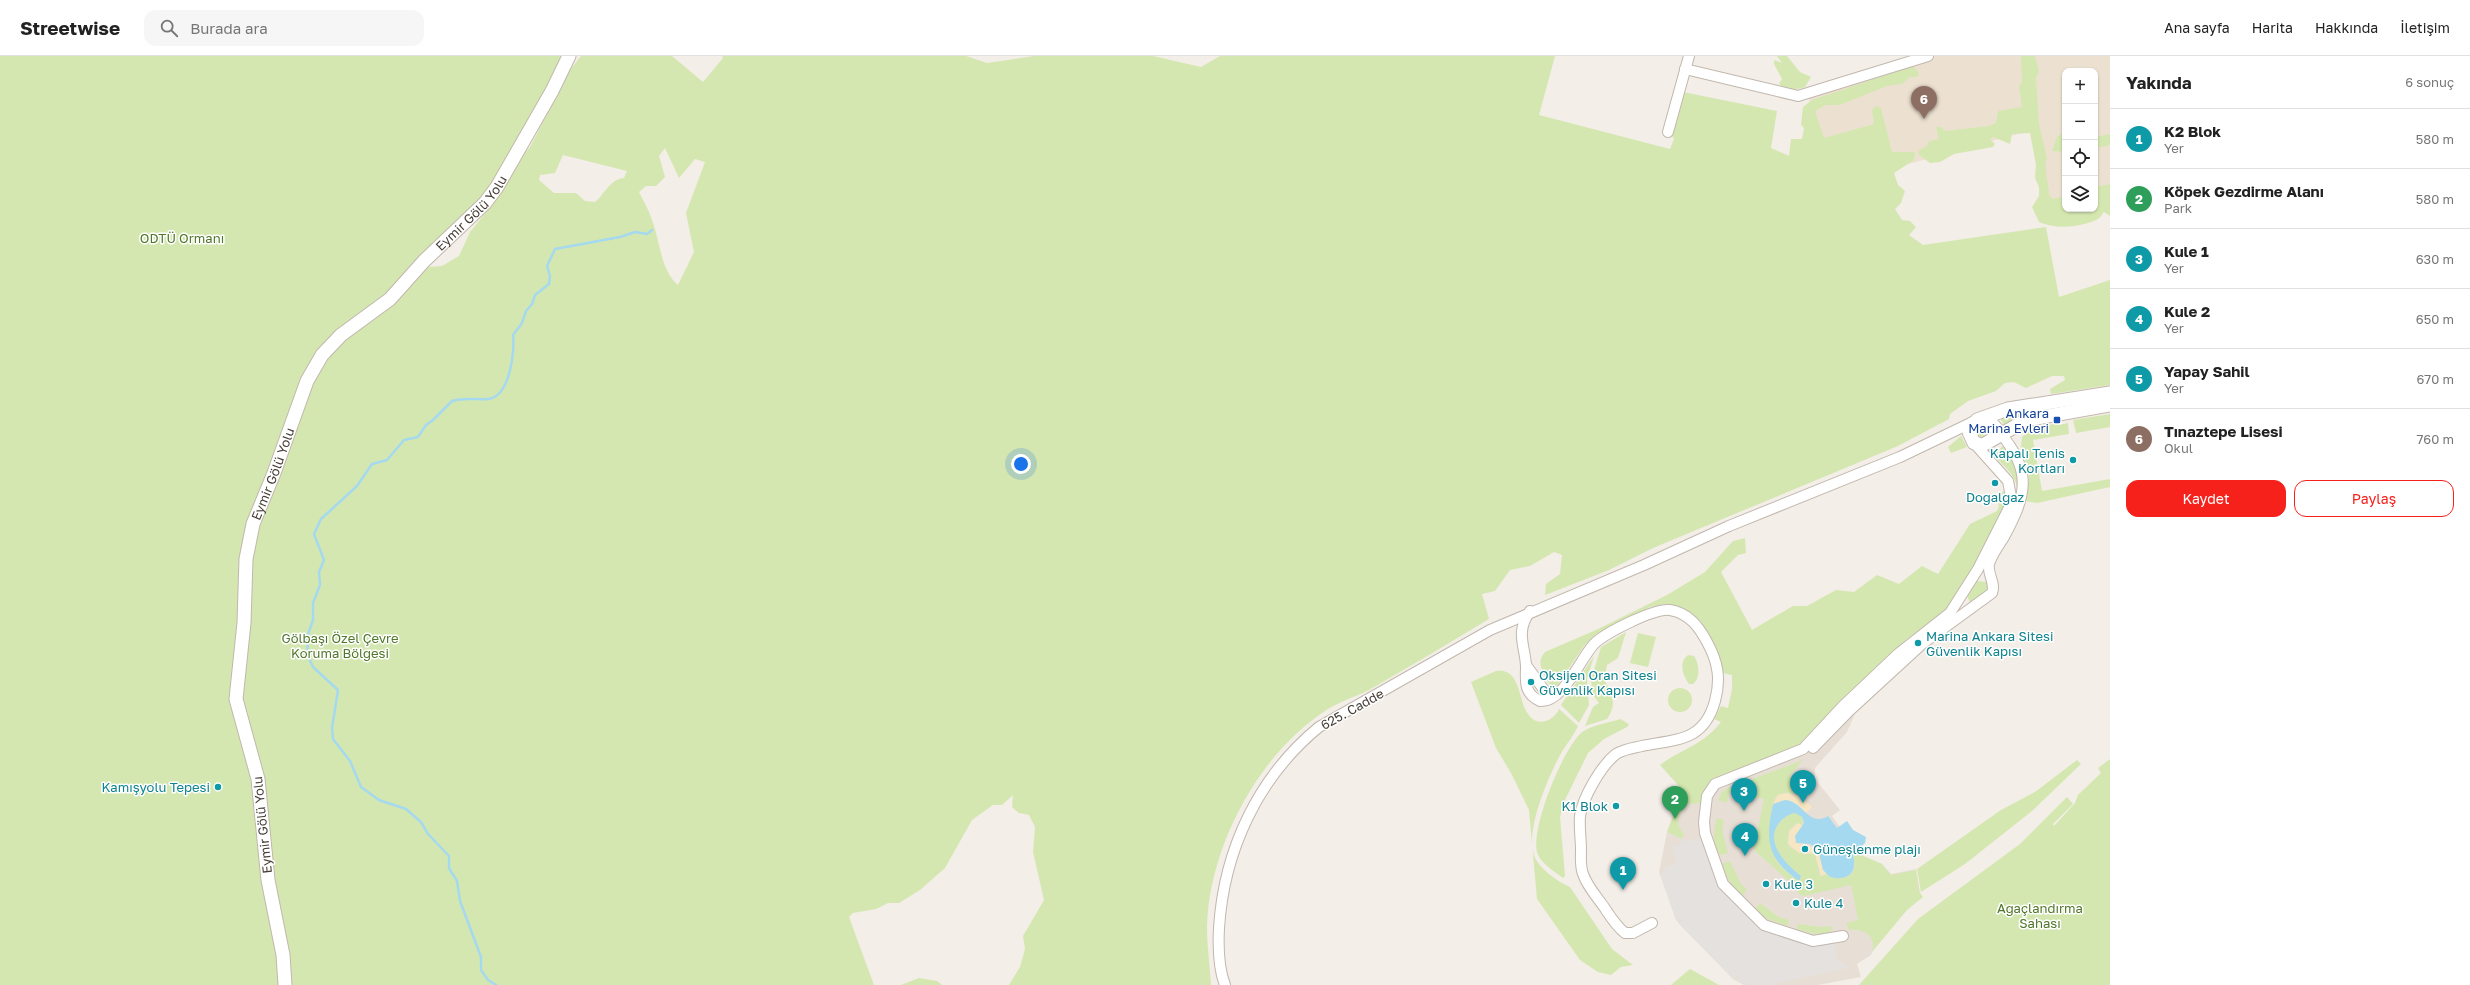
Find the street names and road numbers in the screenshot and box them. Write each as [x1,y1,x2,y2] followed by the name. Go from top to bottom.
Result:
[432,172,510,254] street label: Eymir Gölü Yolu
[247,425,298,522] street label: Eymir Gölü Yolu
[1318,685,1386,733] street label: 625. Cadde
[249,776,275,874] street label: Eymir Gölü Yolu

